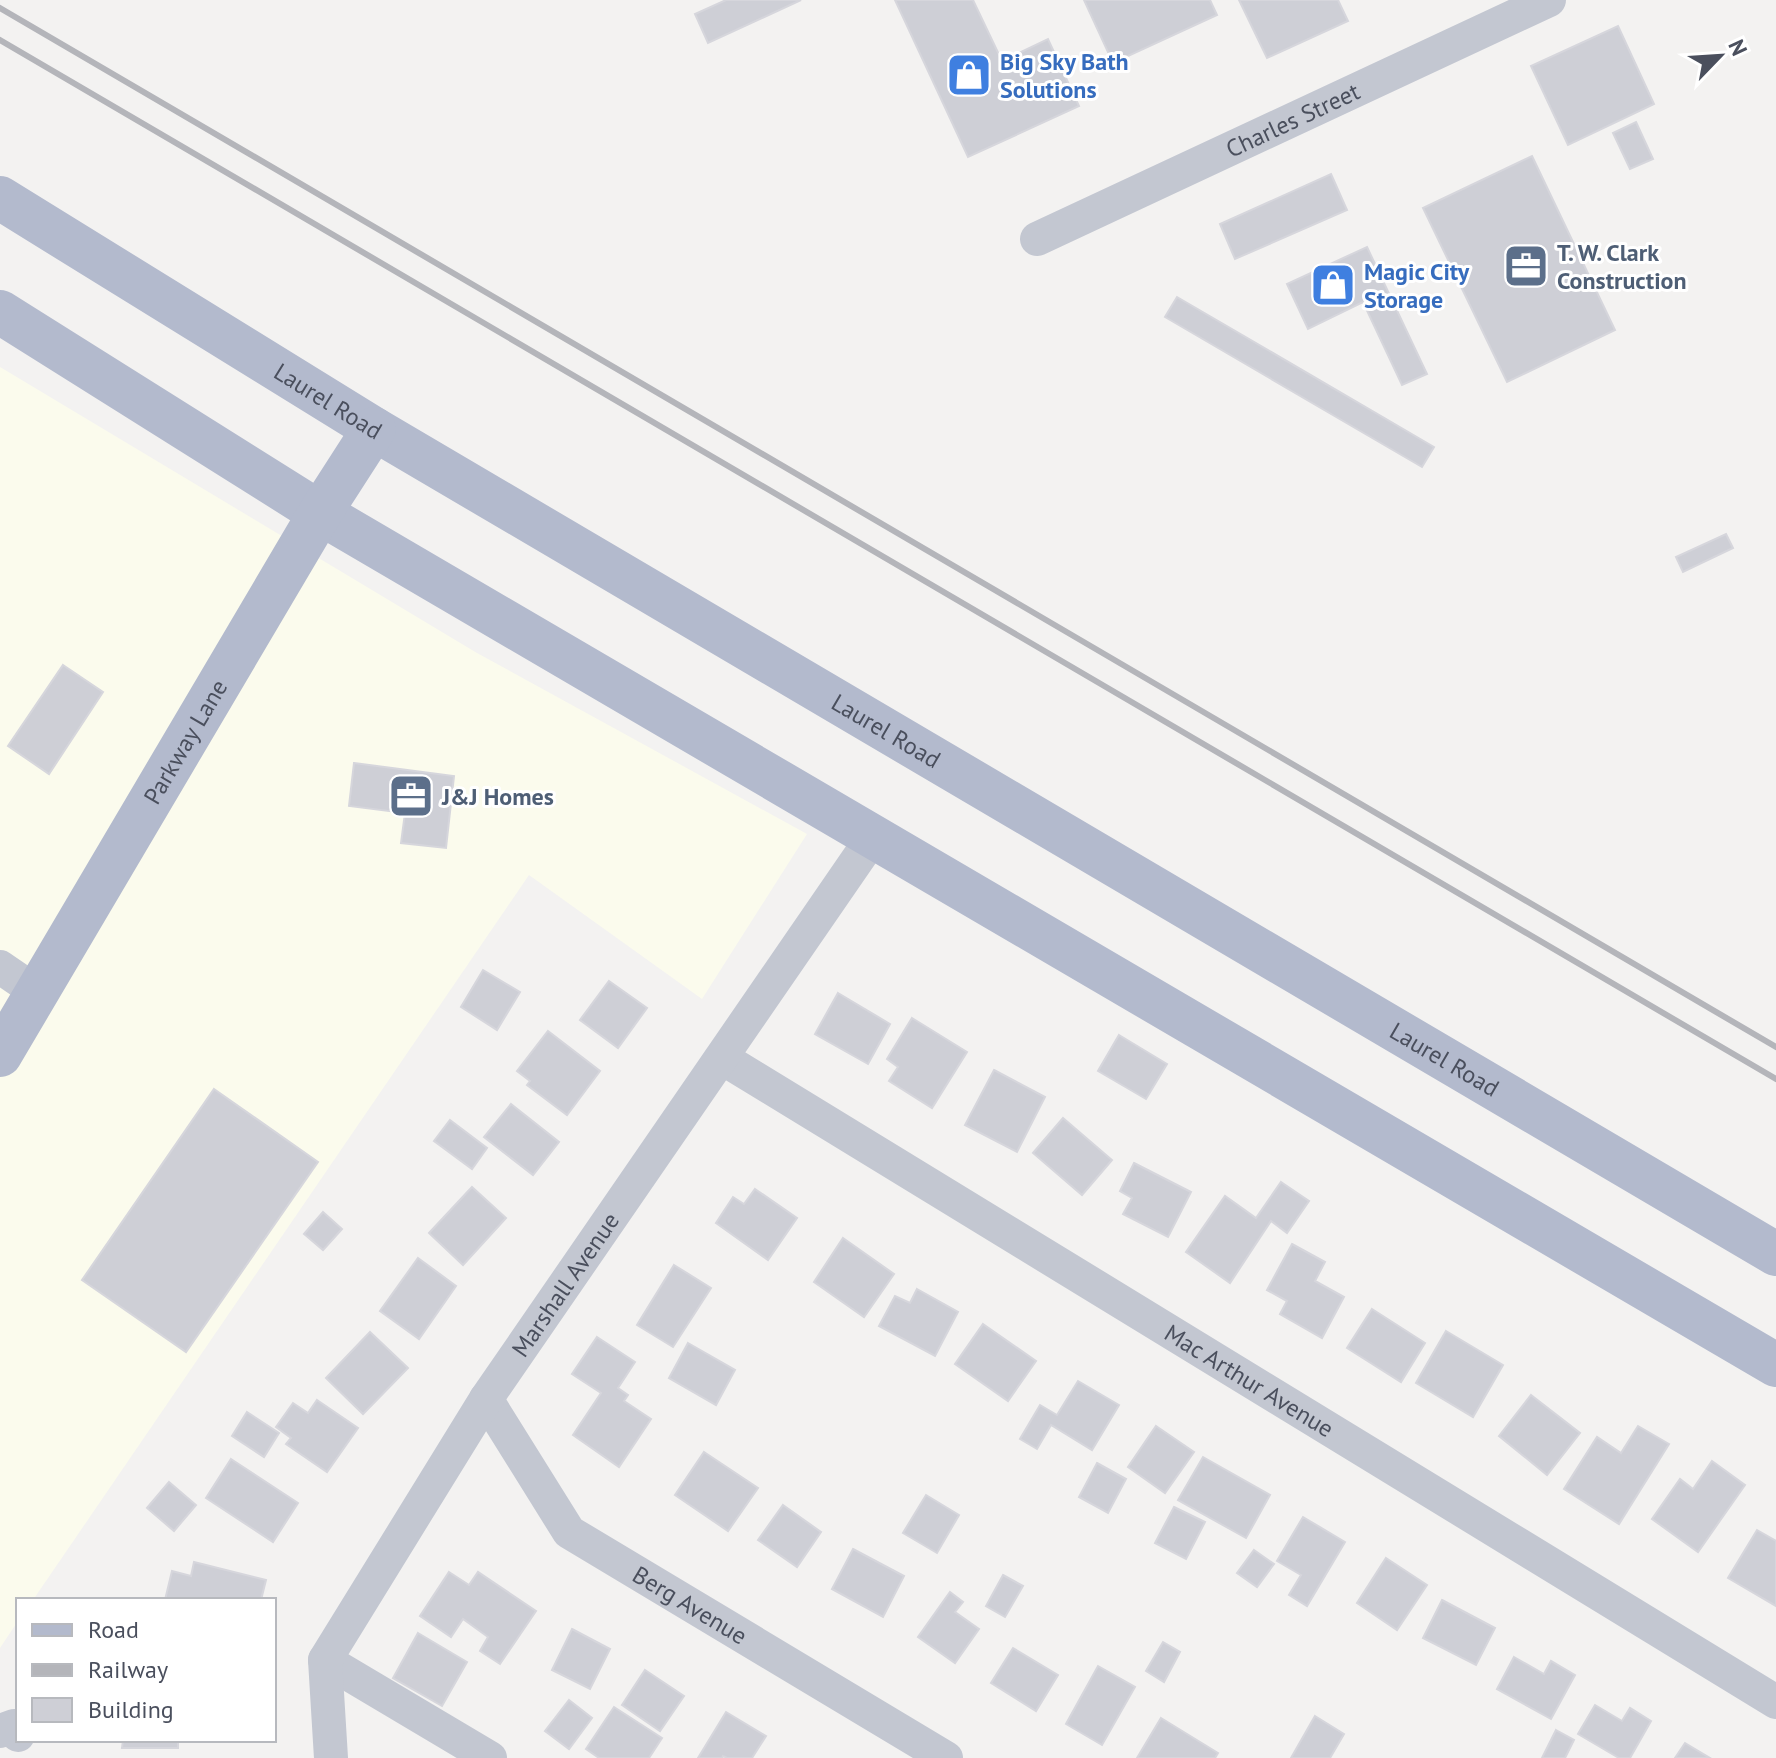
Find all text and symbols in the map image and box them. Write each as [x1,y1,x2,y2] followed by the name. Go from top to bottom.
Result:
[1680,16,1760,96] north arrow
[1722,35,1754,60] text: N
[1000,46,1129,105] place label: Big Sky Bath Solutions
[945,51,993,99] shop icon: Big Sky Bath Solutions
[1221,75,1364,164] street label: Charles Street
[1557,237,1687,296] place label: T. W. Clark Construction
[1502,242,1550,290] office icon: T. W. Clark Construction
[1364,256,1470,315] place label: Magic City Storage
[1309,261,1357,309] shop icon: Magic City Storage
[269,356,388,446] street label: Laurel Road
[136,674,234,810] street label: Parkway Lane
[826,686,946,775] street label: Laurel Road
[387,772,435,820] office icon: J&J Homes
[441,781,554,812] place label: J&J Homes
[1385,1015,1505,1103] street label: Laurel Road
[504,1206,626,1363] street label: Marshall Avenue
[1159,1317,1340,1444] street label: Mac Arthur Avenue
[627,1558,753,1651] street label: Berg Avenue
[16,1598,276,1742] legend
[88,1614,139,1645] text: Road
[88,1654,168,1685] text: Railway
[88,1694,174,1725] text: Building

